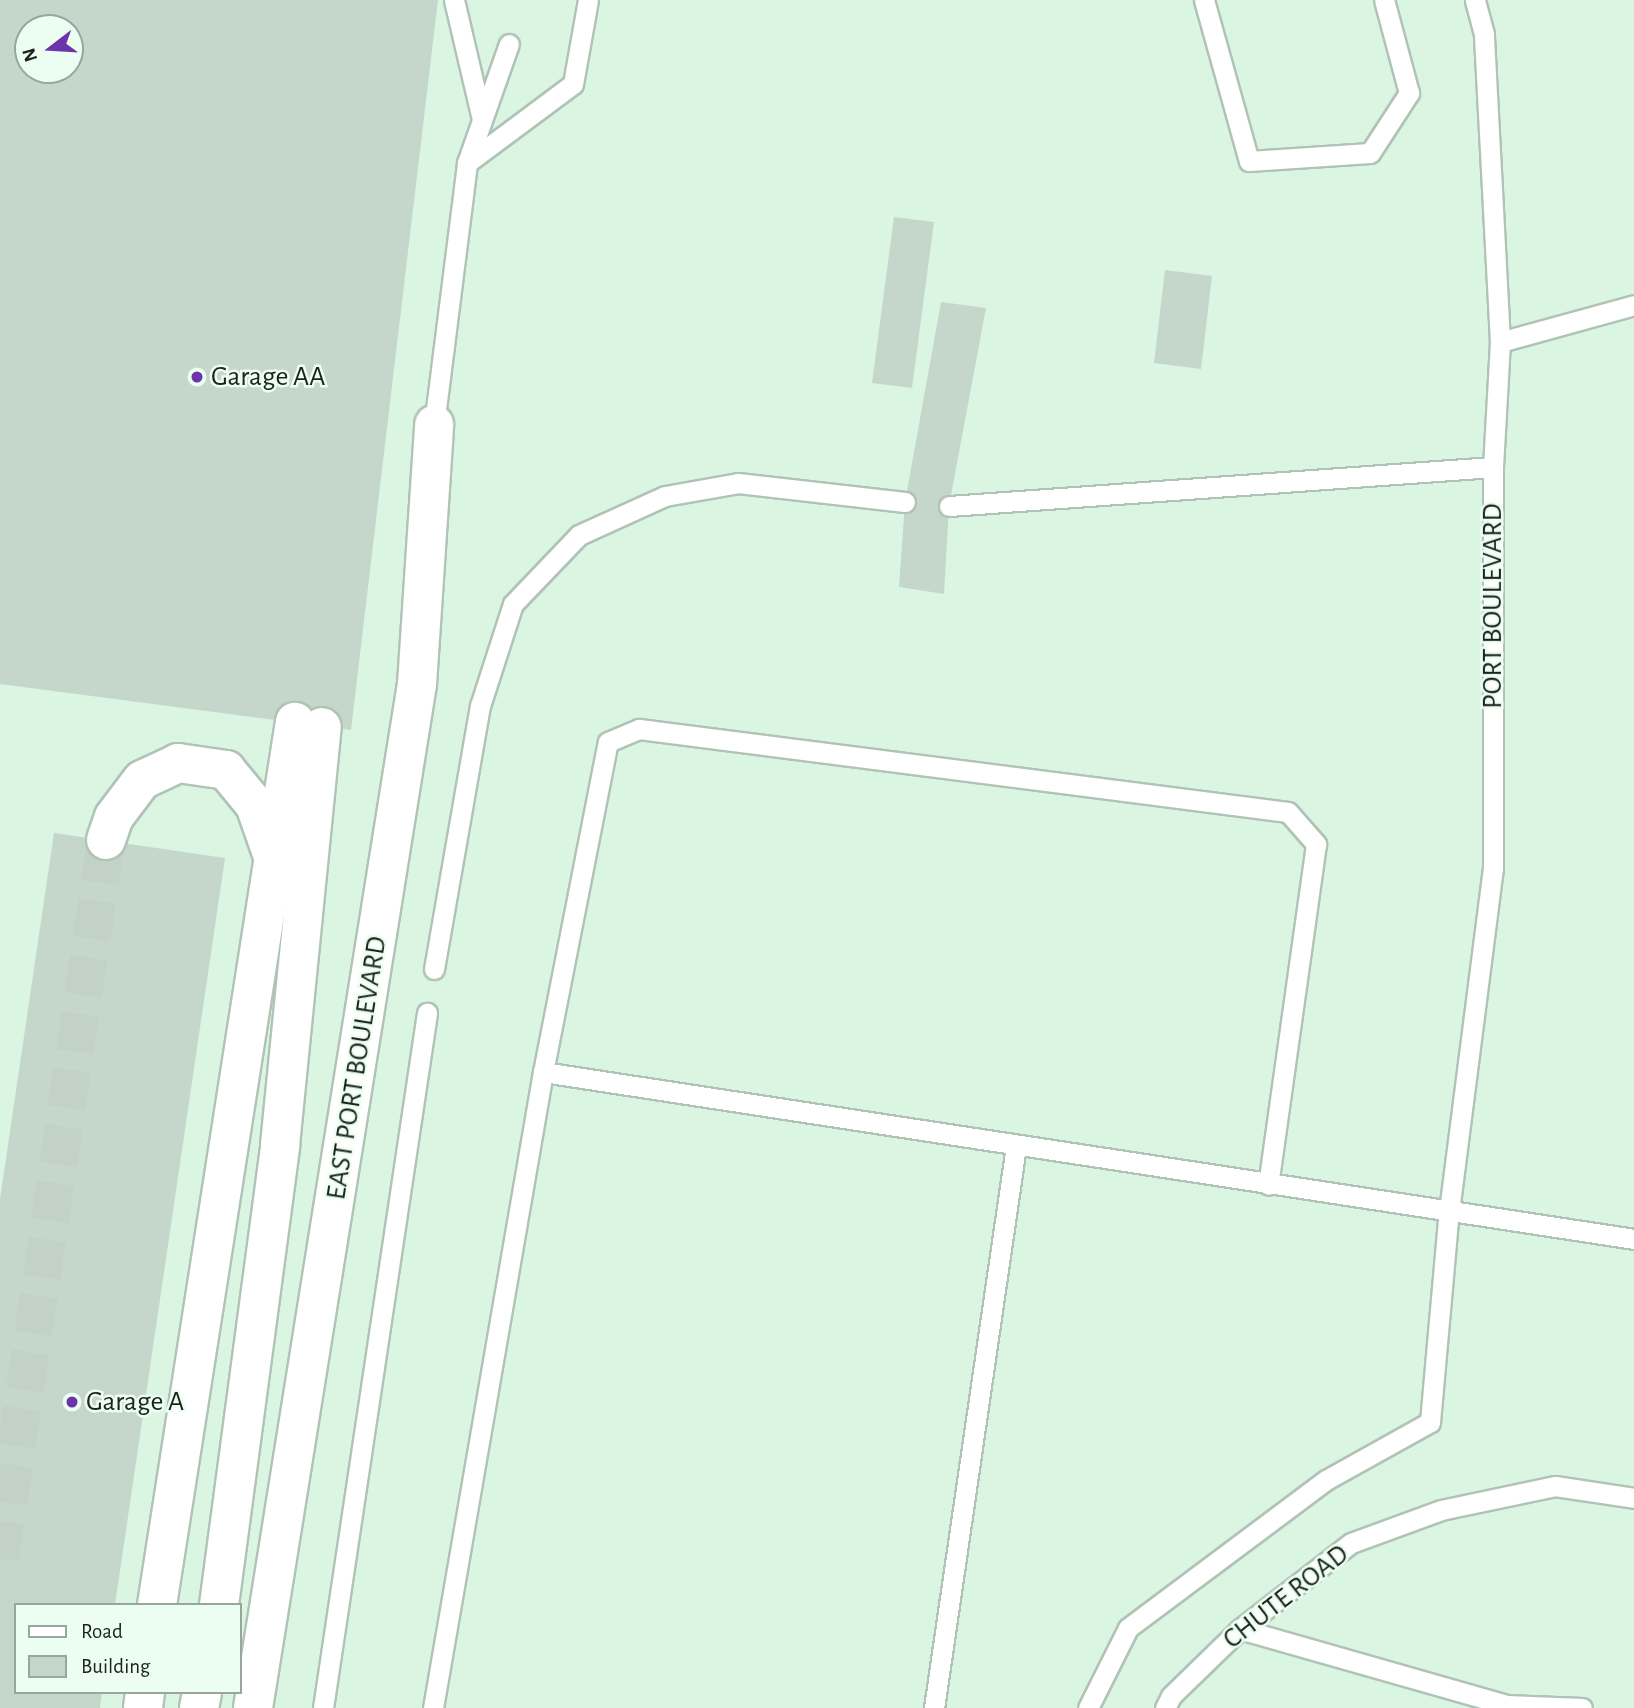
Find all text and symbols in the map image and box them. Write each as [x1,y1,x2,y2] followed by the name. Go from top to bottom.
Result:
[14,14,84,84] north arrow
[19,46,41,64] text: N
[211,360,325,394] place label: Garage AA
[189,369,205,385] marker: Garage AA
[1476,503,1510,709] street label: PORT BOULEVARD
[320,934,394,1202] street label: EAST PORT BOULEVARD
[86,1385,184,1419] place label: Garage A
[64,1394,80,1410] marker: Garage A
[1217,1538,1355,1656] street label: CHUTE ROAD
[14,1603,242,1694] legend
[81,1621,123,1642] text: Road
[81,1656,150,1677] text: Building

